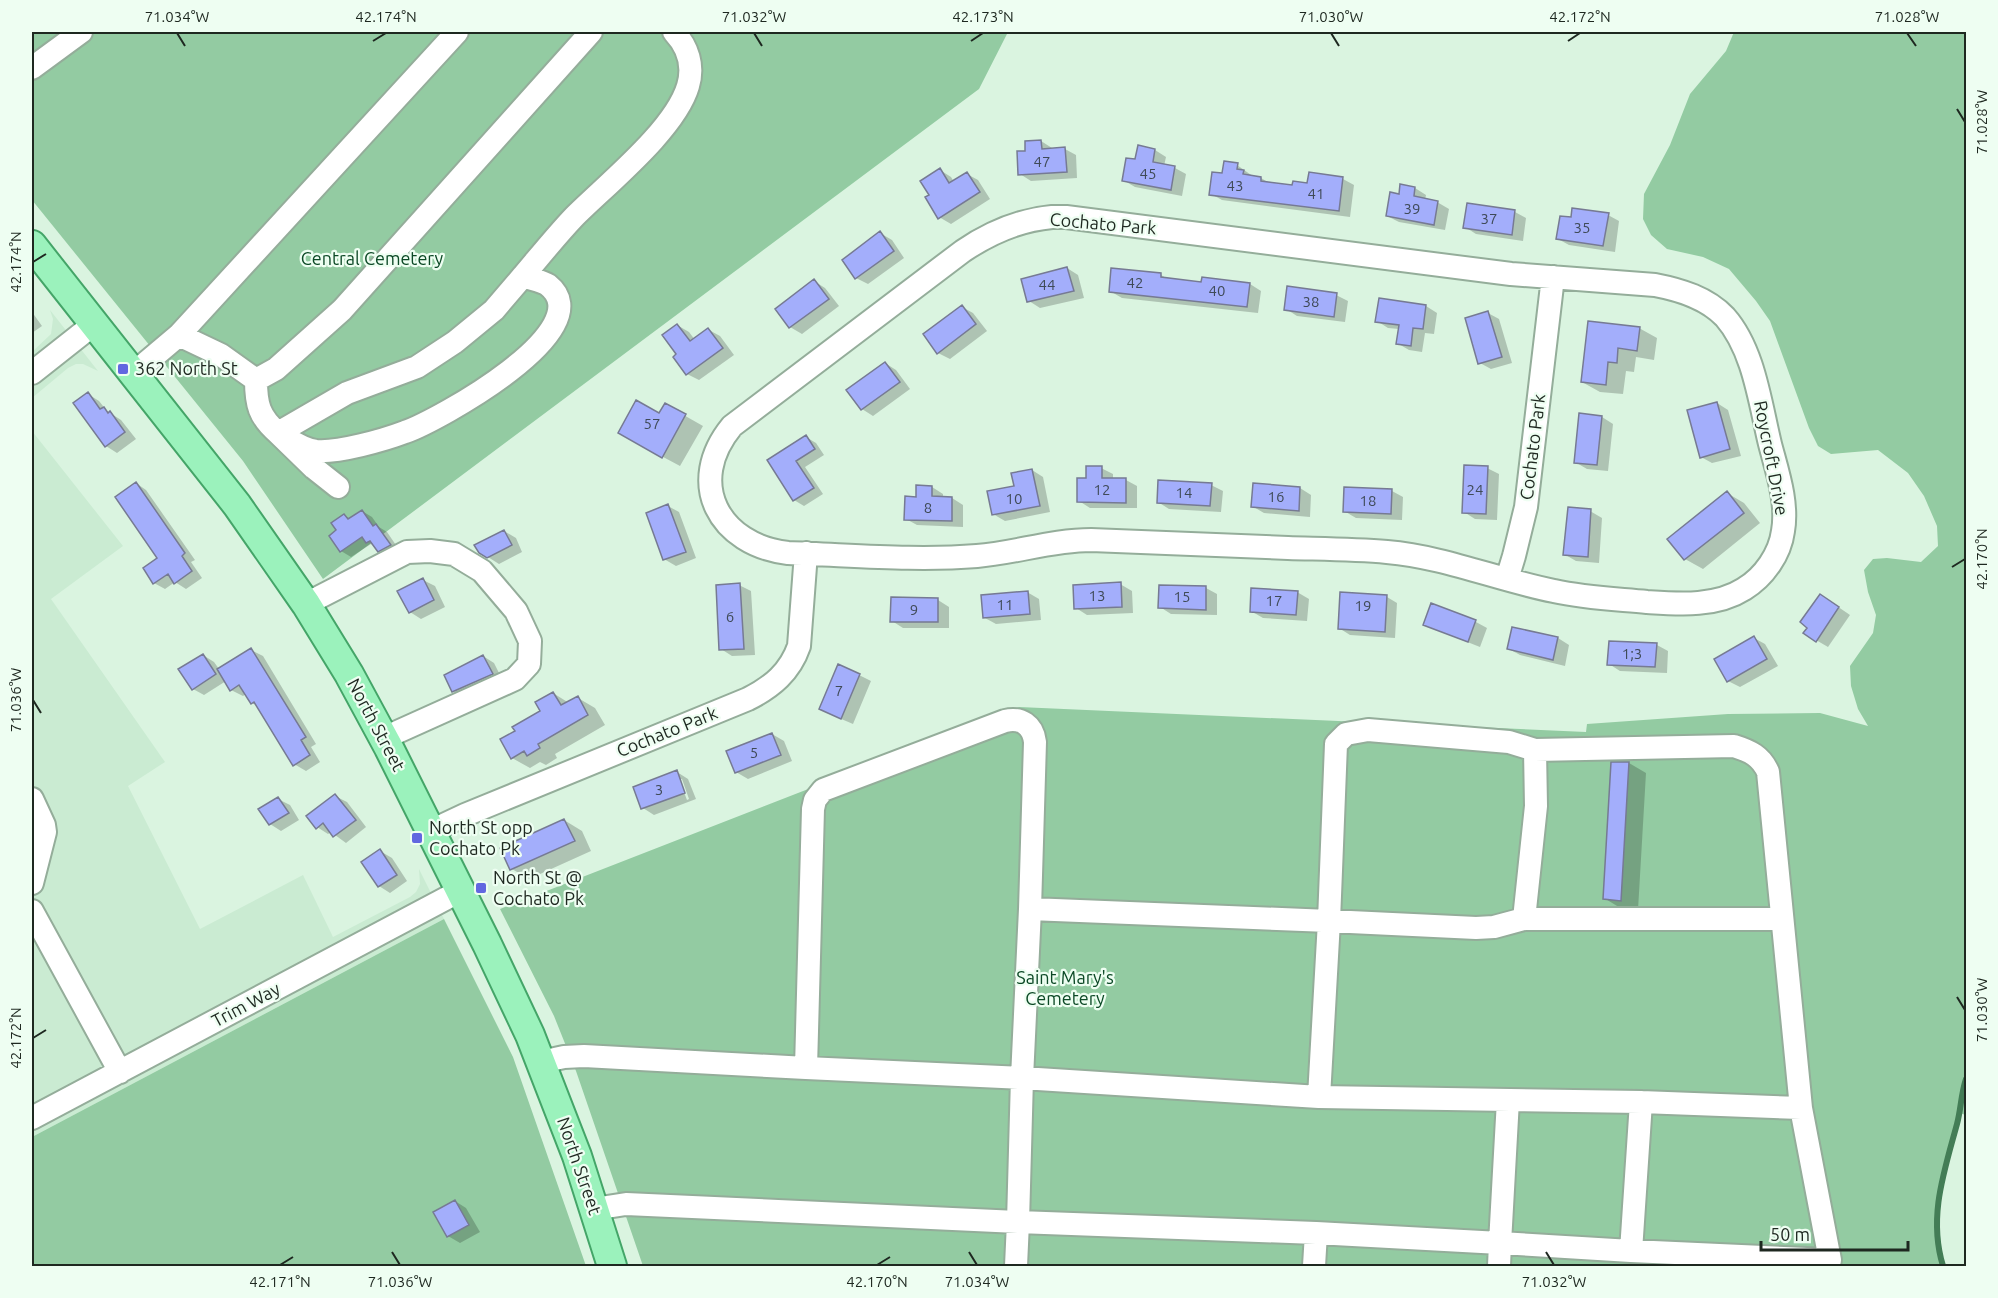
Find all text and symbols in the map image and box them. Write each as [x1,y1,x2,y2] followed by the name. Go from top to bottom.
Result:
[145,8,209,25] text: 71.034°W
[355,8,417,25] text: 42.174°N
[722,8,786,25] text: 71.032°W
[952,8,1014,25] text: 42.173°N
[1299,8,1363,25] text: 71.030°W
[1549,8,1611,25] text: 42.172°N
[1875,8,1939,25] text: 71.028°W
[1973,90,1990,154] text: 71.028°W
[1034,153,1050,170] house number: 47
[1140,165,1156,182] house number: 45
[1227,177,1243,194] house number: 43
[1308,185,1324,202] house number: 41
[1404,200,1420,217] house number: 39
[1049,208,1157,238] street label: Cochato Park
[1481,210,1497,227] house number: 37
[1574,219,1590,236] house number: 35
[7,231,24,293] text: 42.174°N
[301,248,444,268] park label: Central Cemetery
[1127,274,1143,291] house number: 42
[1039,276,1055,293] house number: 44
[1209,282,1225,299] house number: 40
[1303,293,1319,310] house number: 38
[135,358,238,378] place label: 362 North St
[116,362,130,376] marker: 362 North St
[1516,393,1548,501] street label: Cochato Park
[1751,399,1793,517] street label: Roycroft Drive
[644,415,660,432] house number: 57
[1094,481,1110,498] house number: 12
[1467,481,1483,498] house number: 24
[1176,484,1192,501] house number: 14
[1268,488,1284,505] house number: 16
[1006,490,1022,507] house number: 10
[1360,492,1376,509] house number: 18
[924,499,932,516] house number: 8
[1973,528,1990,590] text: 42.170°N
[1089,587,1105,604] house number: 13
[1174,588,1190,605] house number: 15
[1266,592,1282,609] house number: 17
[997,596,1013,613] house number: 11
[1355,597,1371,614] house number: 19
[910,601,918,618] house number: 9
[726,608,734,625] house number: 6
[1622,645,1642,662] house number: 1;3
[7,668,24,732] text: 71.036°W
[344,675,410,774] street label: North Street
[835,682,843,699] house number: 7
[613,702,720,760] street label: Cochato Park
[750,744,758,761] house number: 5
[655,781,663,798] house number: 3
[429,817,533,858] place label: North St opp Cochato Pk
[410,831,424,845] marker: North St opp Cochato Pk
[493,867,584,908] place label: North St @ Cochato Pk
[474,881,488,895] marker: North St @ Cochato Pk
[1016,967,1114,1008] park label: Saint Mary's Cemetery
[208,978,283,1030] street label: Trim Way
[1973,978,1990,1042] text: 71.030°W
[7,1007,24,1069] text: 42.172°N
[554,1114,606,1217] street label: North Street
[1761,1214,1908,1252] scale bar
[1770,1224,1810,1244] text: 50 m
[249,1273,311,1290] text: 42.171°N
[368,1273,432,1290] text: 71.036°W
[846,1273,908,1290] text: 42.170°N
[945,1273,1009,1290] text: 71.034°W
[1522,1273,1586,1290] text: 71.032°W

